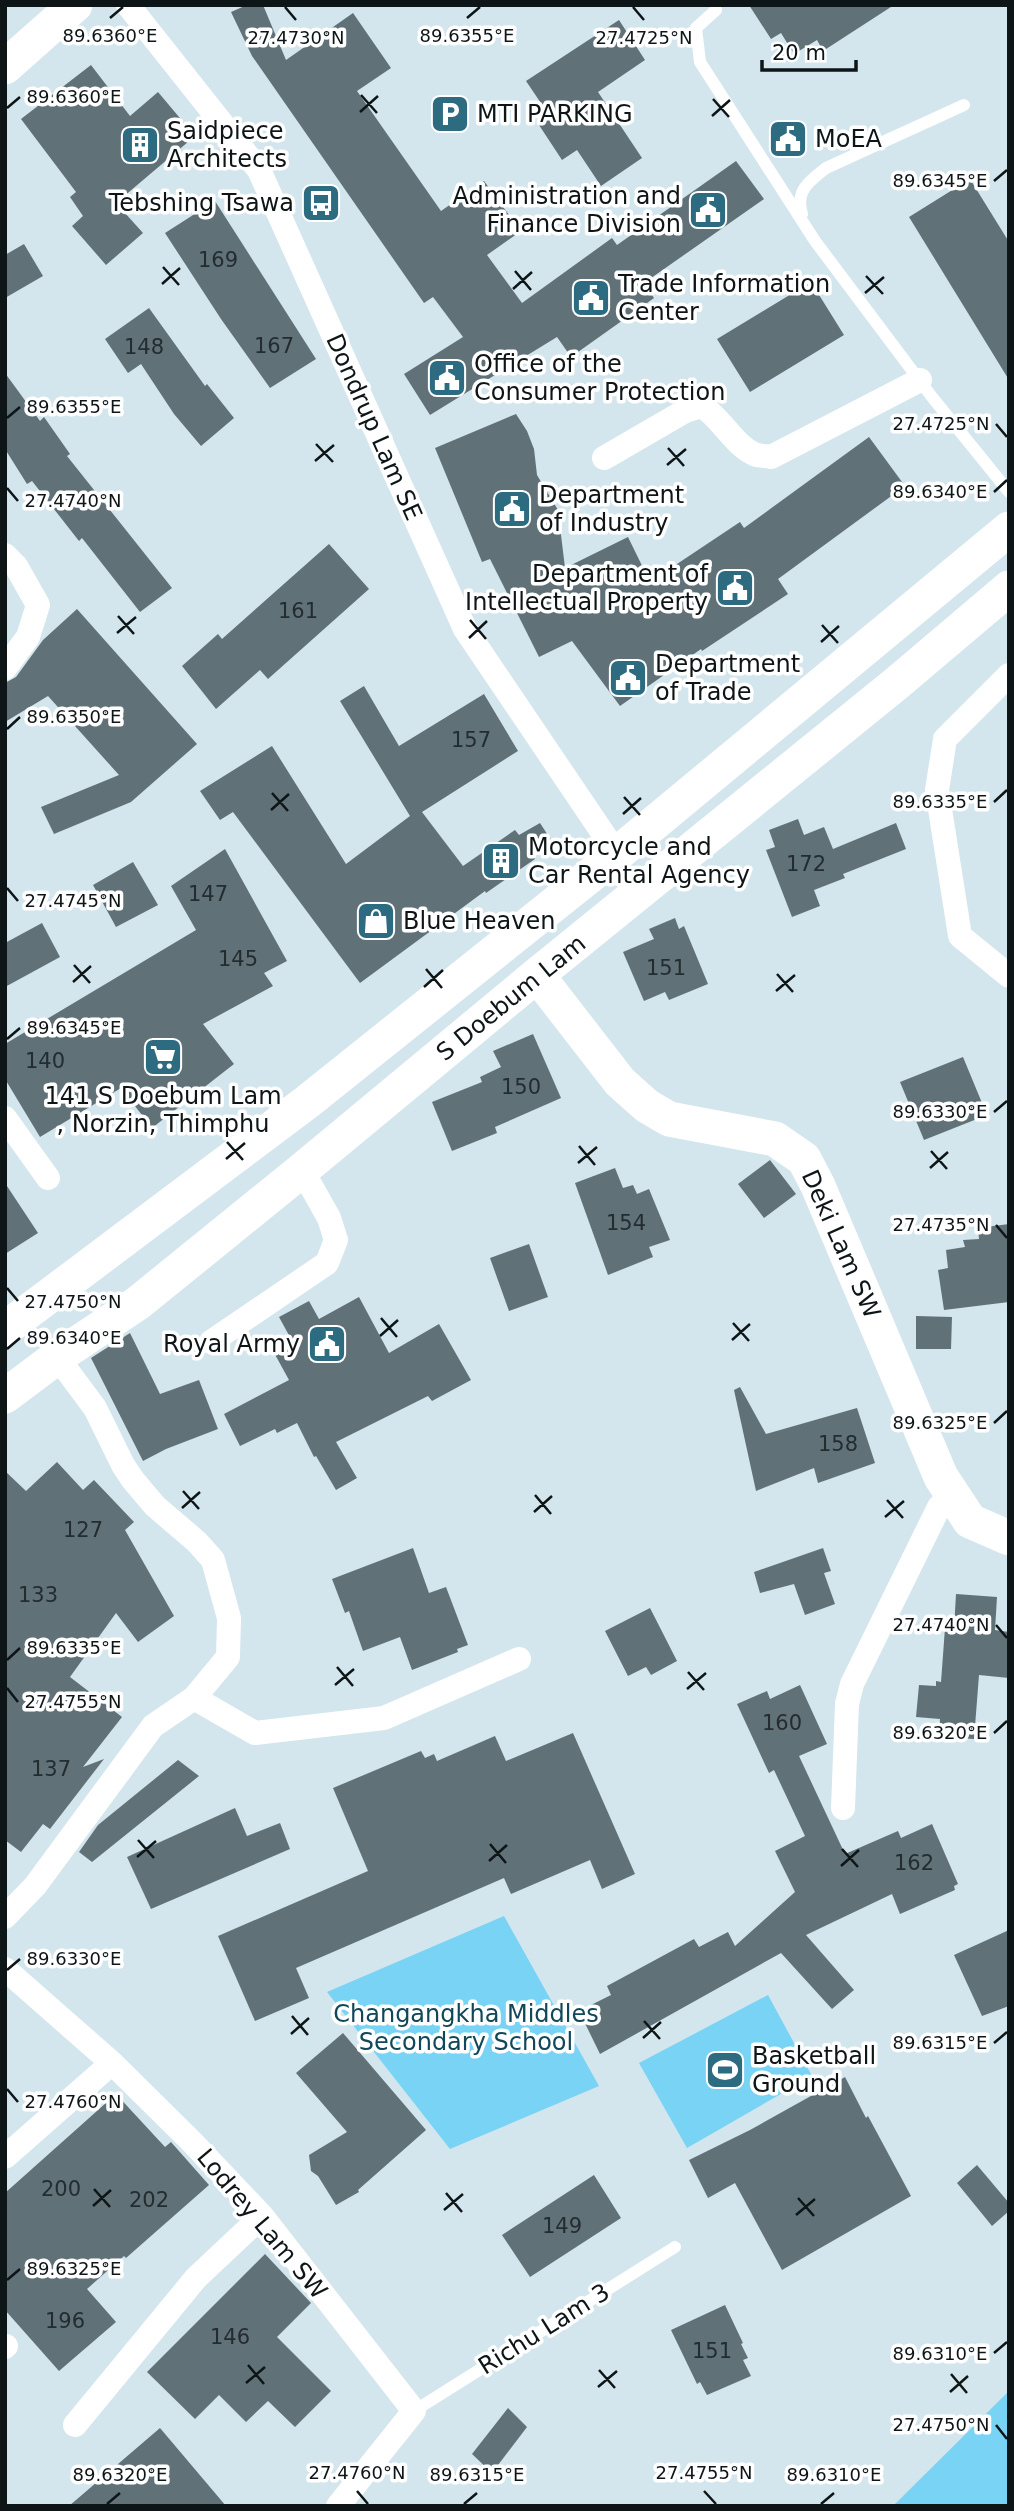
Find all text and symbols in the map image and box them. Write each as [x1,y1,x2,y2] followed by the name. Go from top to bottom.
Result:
[63,25,157,46] text: 89.6360°E
[420,25,514,46] text: 89.6355°E
[248,27,344,48] text: 27.4730°N
[596,27,692,48] text: 27.4725°N
[762,28,856,72] scale bar
[772,41,826,65] text: 20 m
[27,86,121,107] text: 89.6360°E
[429,93,471,135] parking icon: MTI PARKING
[477,100,632,128] place label: MTI PARKING
[167,117,287,173] place label: Saidpiece Architects
[767,118,809,160] public building icon: MoEA
[119,124,161,166] building icon: Saidpiece Architects
[815,125,883,153] place label: MoEA
[893,170,987,191] text: 89.6345°E
[300,182,342,224] bus stop icon: Tebshing Tsawa
[453,182,681,238] place label: Administration and Finance Division
[108,189,294,217] place label: Tebshing Tsawa
[687,189,729,231] public building icon: Administration and Finance Division
[198,248,238,272] house number: 169
[617,270,830,326] place label: Trade Information Center
[570,277,612,319] public building icon: Trade Information Center
[320,329,428,525] street label: Dondrup Lam SE
[254,334,294,358] house number: 167
[124,335,164,359] house number: 148
[474,350,725,406] place label: Office of the Consumer Protection
[426,357,468,399] public building icon: Office of the Consumer Protection
[27,396,121,417] text: 89.6355°E
[893,413,989,434] text: 27.4725°N
[539,481,684,537] place label: Department of Industry
[893,481,987,502] text: 89.6340°E
[491,488,533,530] public building icon: Department of Industry
[25,490,121,511] text: 27.4740°N
[465,560,709,616] place label: Department of Intellectual Property
[714,567,756,609] public building icon: Department of Intellectual Property
[278,599,318,623] house number: 161
[655,650,800,706] place label: Department of Trade
[607,657,649,699] public building icon: Department of Trade
[27,706,121,727] text: 89.6350°E
[451,728,491,752] house number: 157
[893,791,987,812] text: 89.6335°E
[528,833,750,889] place label: Motorcycle and Car Rental Agency
[480,840,522,882] building icon: Motorcycle and Car Rental Agency
[786,852,826,876] house number: 172
[188,882,228,906] house number: 147
[25,890,121,911] text: 27.4745°N
[355,900,397,942] shop icon: Blue Heaven
[403,907,555,935] place label: Blue Heaven
[431,929,591,1067] street label: S Doebum Lam
[218,947,258,971] house number: 145
[646,956,686,980] house number: 151
[27,1017,121,1038] text: 89.6345°E
[142,1036,184,1078] supermarket icon: 141 S Doebum Lam , Norzin, Thimphu
[25,1049,65,1073] house number: 140
[501,1075,541,1099] house number: 150
[44,1082,282,1138] place label: 141 S Doebum Lam , Norzin, Thimphu
[893,1101,987,1122] text: 89.6330°E
[796,1165,886,1323] street label: Deki Lam SW
[606,1211,646,1235] house number: 154
[893,1214,989,1235] text: 27.4735°N
[25,1291,121,1312] text: 27.4750°N
[306,1323,348,1365] public building icon: Royal Army
[27,1327,121,1348] text: 89.6340°E
[163,1330,300,1358] place label: Royal Army
[893,1412,987,1433] text: 89.6325°E
[818,1432,858,1456] house number: 158
[63,1518,103,1542] house number: 127
[18,1583,58,1607] house number: 133
[893,1614,989,1635] text: 27.4740°N
[27,1637,121,1658] text: 89.6335°E
[25,1691,121,1712] text: 27.4755°N
[762,1711,802,1735] house number: 160
[893,1722,987,1743] text: 89.6320°E
[31,1757,71,1781] house number: 137
[894,1851,934,1875] house number: 162
[27,1948,121,1969] text: 89.6330°E
[333,2000,599,2056] park label: Changangkha Middles Secondary School
[893,2032,987,2053] text: 89.6315°E
[752,2042,876,2098] place label: Basketball Ground
[704,2049,746,2091] sports icon: Basketball Ground
[25,2091,121,2112] text: 27.4760°N
[191,2143,333,2305] street label: Lodrey Lam SW
[41,2177,81,2201] house number: 200
[129,2188,169,2212] house number: 202
[542,2214,582,2238] house number: 149
[27,2258,121,2279] text: 89.6325°E
[473,2278,615,2380] street label: Richu Lam 3
[45,2309,85,2333] house number: 196
[210,2325,250,2349] house number: 146
[692,2339,732,2363] house number: 151
[893,2343,987,2364] text: 89.6310°E
[893,2414,989,2435] text: 27.4750°N
[309,2462,405,2483] text: 27.4760°N
[656,2462,752,2483] text: 27.4755°N
[73,2464,167,2485] text: 89.6320°E
[430,2464,524,2485] text: 89.6315°E
[787,2464,881,2485] text: 89.6310°E

